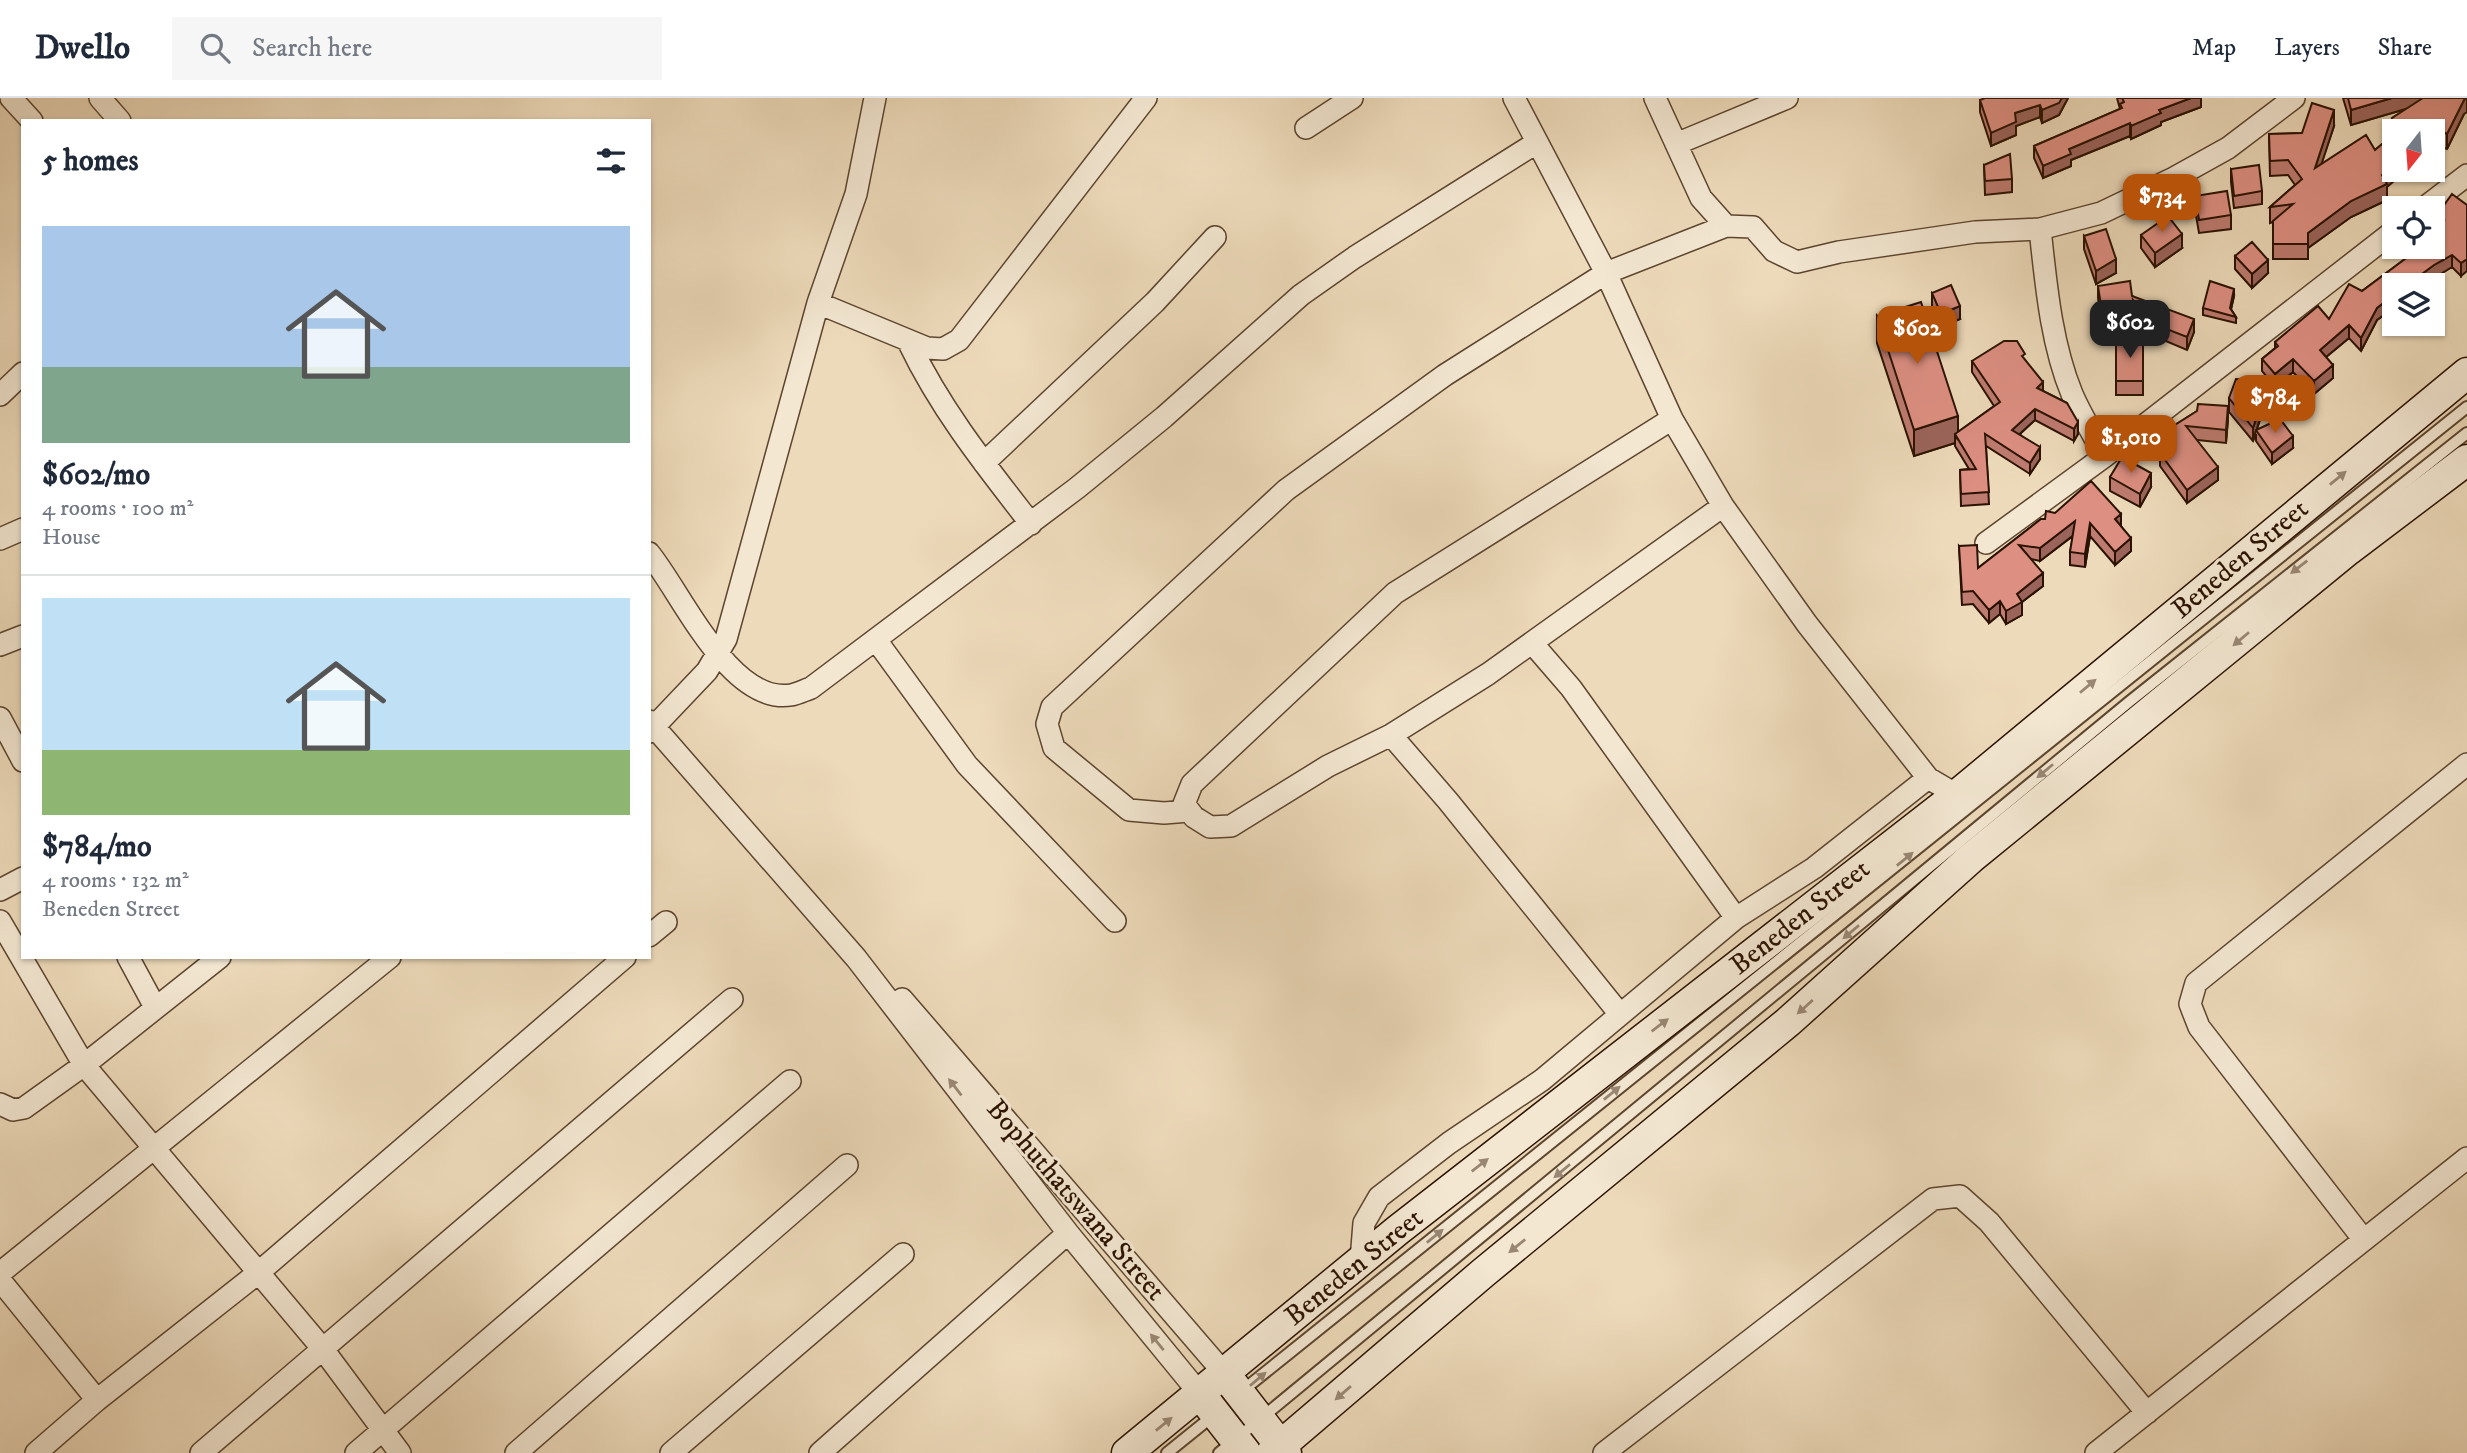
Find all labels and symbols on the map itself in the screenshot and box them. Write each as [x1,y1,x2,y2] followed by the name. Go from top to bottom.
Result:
[2382,119,2445,182] north arrow
[2121,174,2203,234] pin: $734
[2089,300,2171,360] pin: $602
[1876,306,1958,366] pin: $602
[2234,376,2316,435] pin: $784
[2074,416,2188,475] pin: $1,010
[2329,471,2347,486] one-way arrow
[2164,492,2316,626] street label: Beneden Street
[2290,559,2307,574] one-way arrow
[2232,631,2250,647] one-way arrow
[2079,679,2096,694] one-way arrow
[2037,763,2054,778] one-way arrow
[1723,852,1877,982] street label: Beneden Street
[1895,852,1913,867] one-way arrow
[1842,924,1860,940] one-way arrow
[1796,999,1814,1015] one-way arrow
[1650,1017,1668,1032] one-way arrow
[947,1078,962,1096] one-way arrow
[1603,1086,1621,1101] one-way arrow
[979,1092,1173,1308] street label: Bophuthatswana Street
[1472,1158,1489,1173] one-way arrow
[1554,1163,1571,1178] one-way arrow
[1278,1201,1430,1333] street label: Beneden Street
[1425,1228,1443,1243] one-way arrow
[1508,1238,1525,1253] one-way arrow
[1150,1333,1165,1350] one-way arrow
[1248,1371,1266,1386] one-way arrow
[1334,1385,1352,1401] one-way arrow
[1154,1416,1172,1431] one-way arrow

